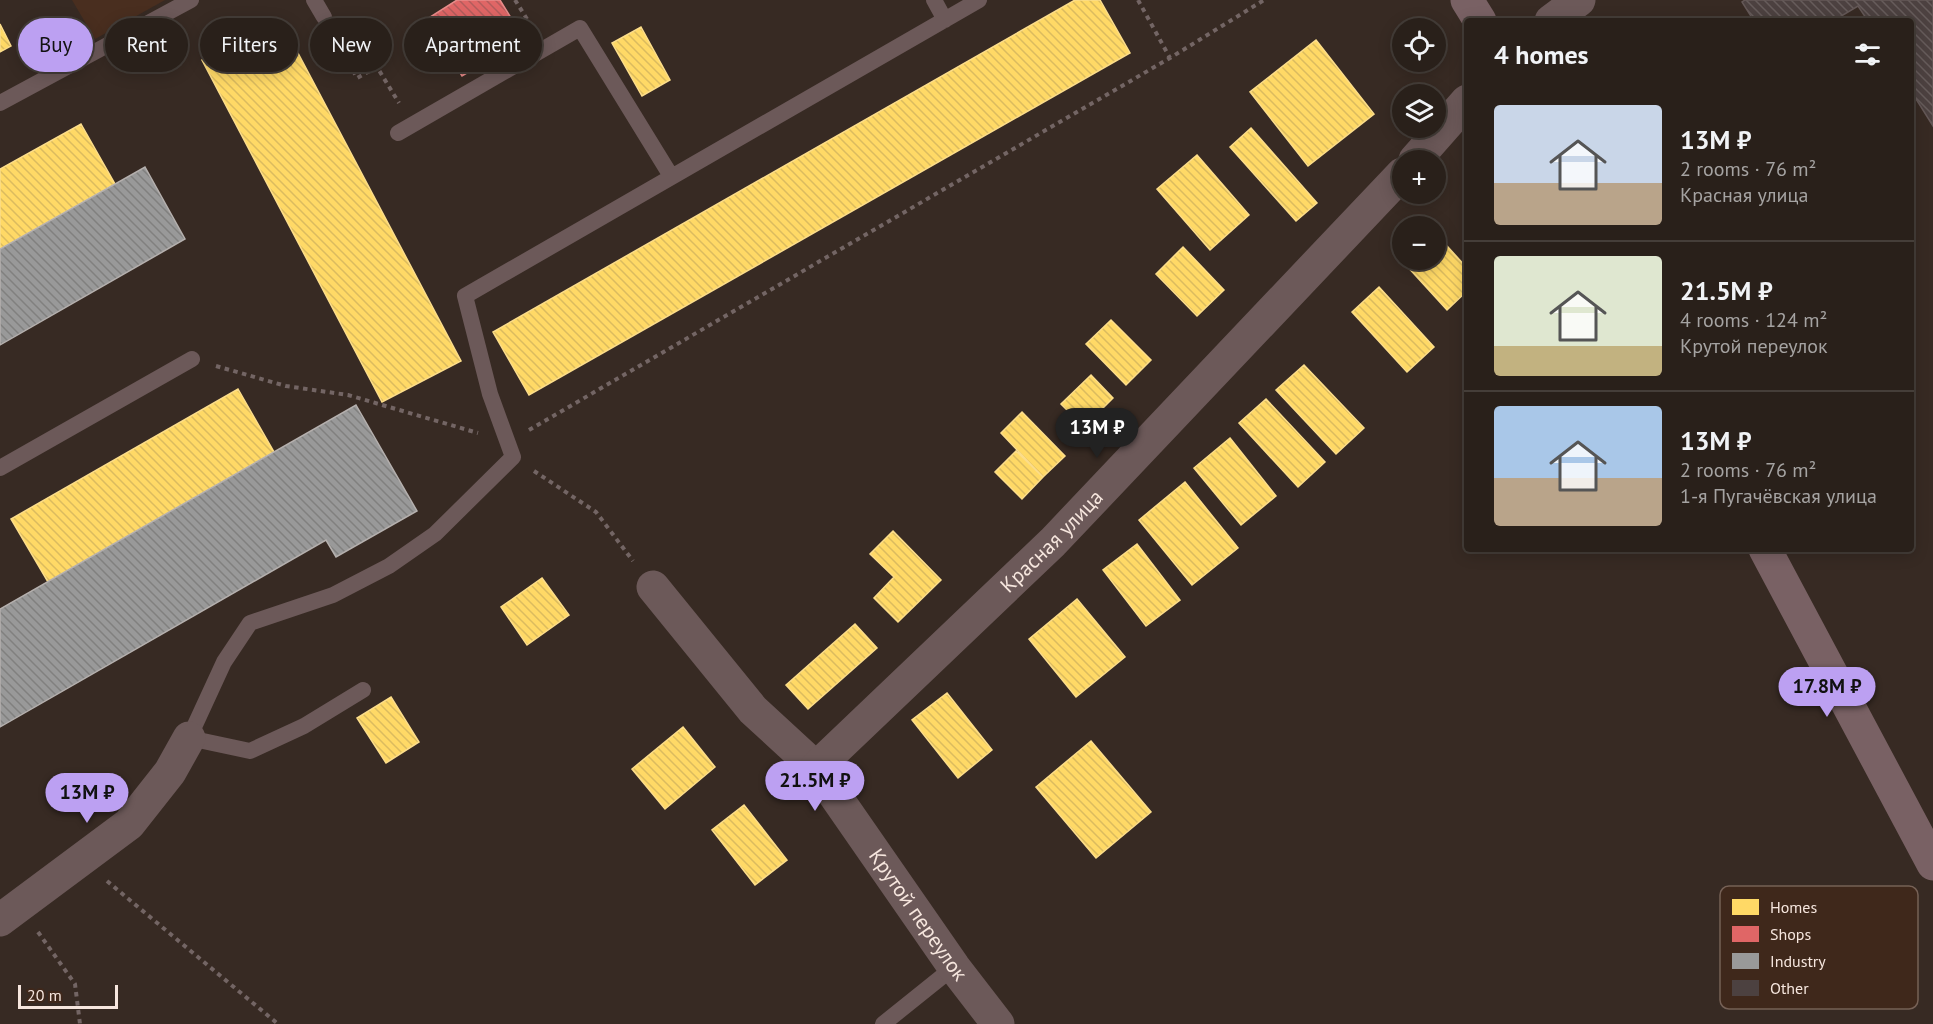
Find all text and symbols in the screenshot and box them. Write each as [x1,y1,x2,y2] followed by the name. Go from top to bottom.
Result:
[18,18,93,72] chip: Buy
[105,18,188,72] chip: Rent
[200,18,298,72] chip: Filters
[310,18,392,72] chip: New
[404,18,542,72] chip: Apartment
[1392,18,1446,270] map controls
[1392,18,1446,72] button: locate
[1494,38,1589,71] text: 4 homes
[1851,38,1884,71] icon: filters
[1392,84,1446,138] button: layers
[1680,123,1752,156] text: 13M ₽
[1542,129,1614,201] icon: home
[1392,150,1446,204] button: +
[1680,156,1816,182] text: 2 rooms · 76 m²
[1680,182,1808,208] text: Красная улица
[1392,216,1446,270] button: −
[1680,274,1773,307] text: 21.5M ₽
[1542,280,1614,352] icon: home
[1680,307,1827,333] text: 4 rooms · 124 m²
[1680,333,1828,359] text: Крутой переулок
[1055,408,1139,459] pin: 13M ₽
[1069,414,1125,440] text: 13M ₽
[1680,424,1752,457] text: 13M ₽
[1542,430,1614,502] icon: home
[1680,457,1816,483] text: 2 rooms · 76 m²
[1680,483,1877,509] text: 1-я Пугачёвская улица
[994,484,1109,598] street label: Красная улица
[1772,667,1882,718] pin: 17.8M ₽
[1793,673,1861,699] text: 17.8M ₽
[760,761,870,812] pin: 21.5M ₽
[779,767,851,793] text: 21.5M ₽
[45,773,129,824] pin: 13M ₽
[59,779,115,805] text: 13M ₽
[863,843,974,986] street label: Крутой переулок
[1720,886,1918,1009] legend
[1770,897,1817,917] text: Homes
[1770,924,1811,944] text: Shops
[1770,951,1826,971] text: Industry
[1770,978,1809,998] text: Other
[18,982,118,1010] scale bar
[27,985,62,1005] text: 20 m

